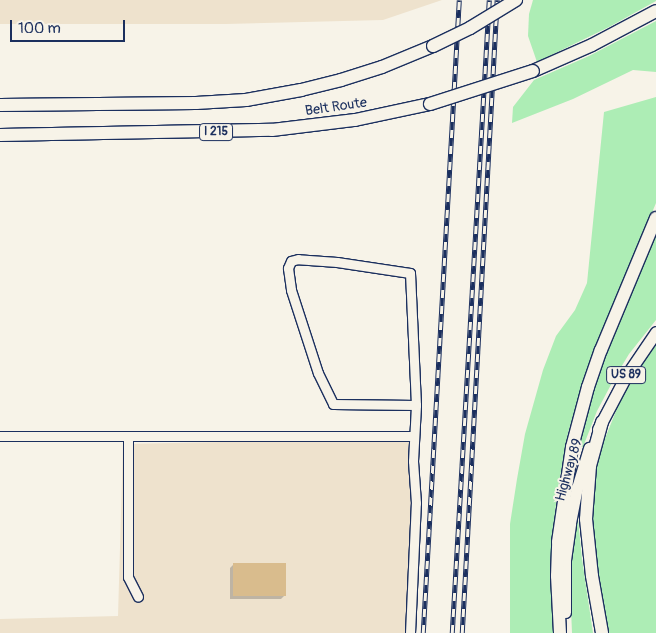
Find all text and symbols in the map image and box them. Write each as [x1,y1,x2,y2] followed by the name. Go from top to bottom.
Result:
[12,10,128,42] scale bar
[18,19,61,38] text: 100 m
[304,94,368,120] street label: Belt Route
[198,122,234,142] road number: I 215
[606,366,646,384] road number: US 89
[552,437,586,503] street label: Highway 89

